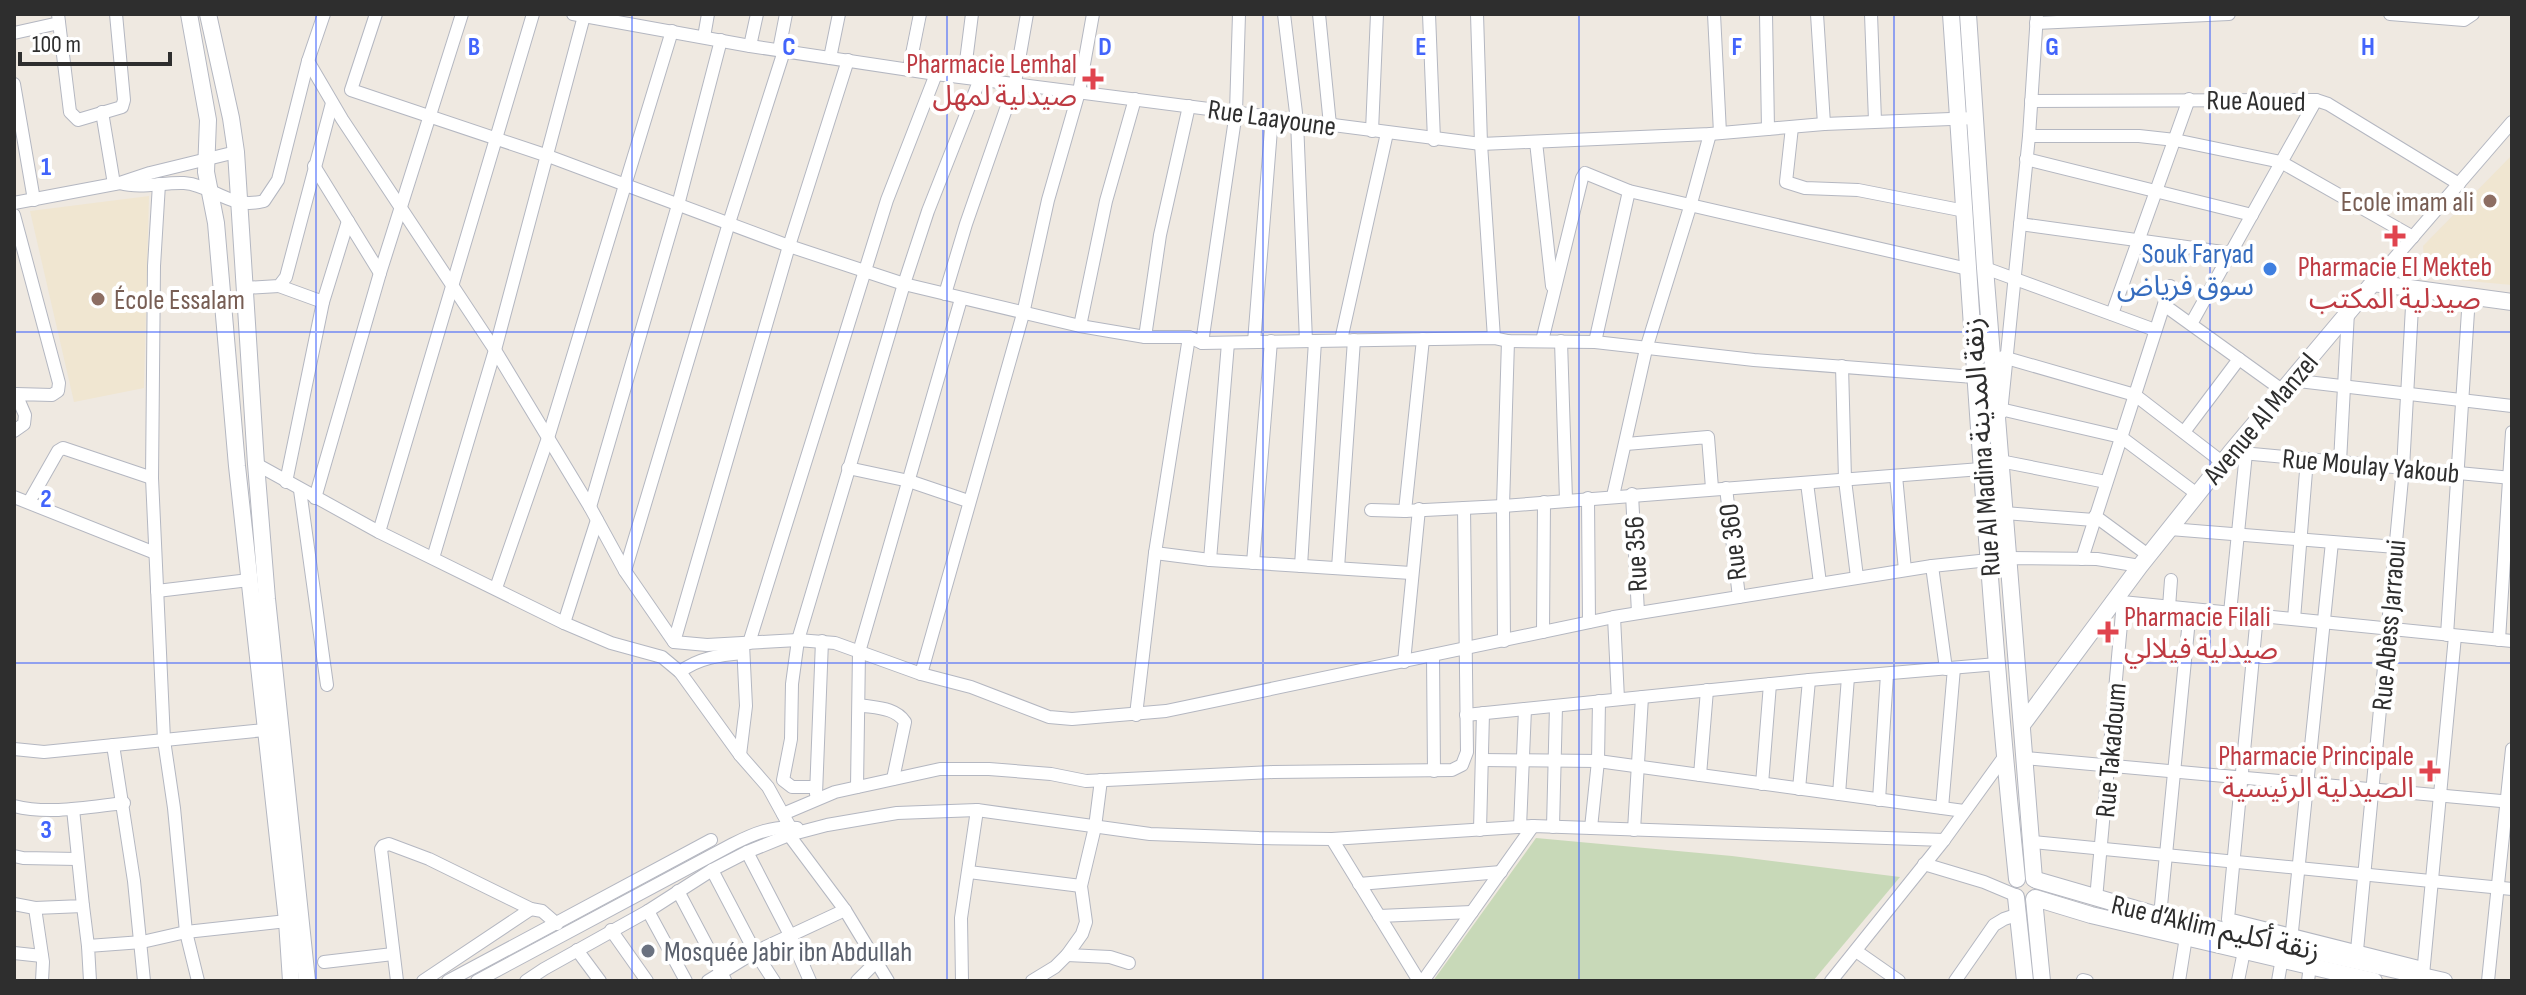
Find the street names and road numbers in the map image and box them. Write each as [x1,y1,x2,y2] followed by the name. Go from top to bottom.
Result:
[2206,84,2306,119] street label: Rue Aoued
[1206,93,1338,144] street label: Rue Laayoune
[1957,316,2008,577] street label: Rue Al Madina زنقة المدينة
[2196,347,2325,492] street label: Avenue Al Manzel
[2281,442,2461,491] street label: Rue Moulay Yakoub
[1712,502,1755,582] street label: Rue 360
[1618,515,1655,593] street label: Rue 356
[2366,538,2413,712] street label: Rue Abèss Jarraoui
[2089,681,2134,819] street label: Rue Takadoum
[2107,886,2324,972] street label: Rue d’Aklim زنقة أكليم

